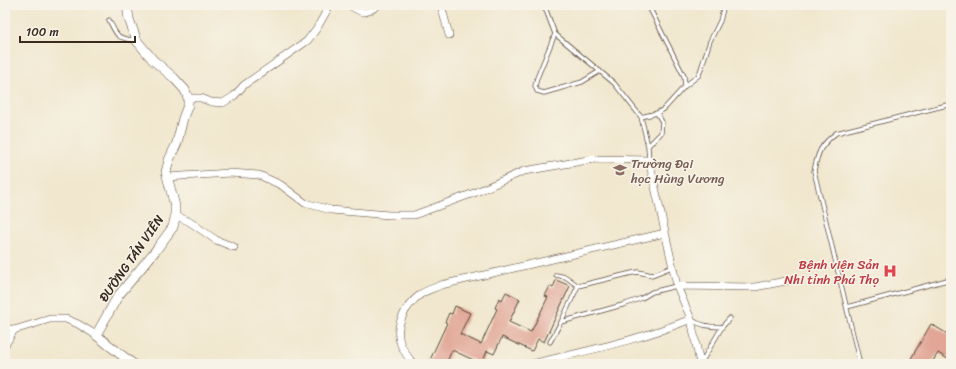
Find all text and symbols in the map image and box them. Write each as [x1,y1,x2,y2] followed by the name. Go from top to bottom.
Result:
[20,18,135,44] scale bar
[26,21,59,43] text: 100 m
[630,152,725,190] place label: Trường Đại học Hùng Vương
[612,162,628,178] school or university icon: Trường Đại học Hùng Vương
[93,210,170,307] street label: ĐƯỜNG TẢN VIÊN
[784,253,879,291] place label: Bệnh viện Sản Nhi tỉnh Phú Thọ
[882,263,898,279] hospital icon: Bệnh viện Sản Nhi tỉnh Phú Thọ

